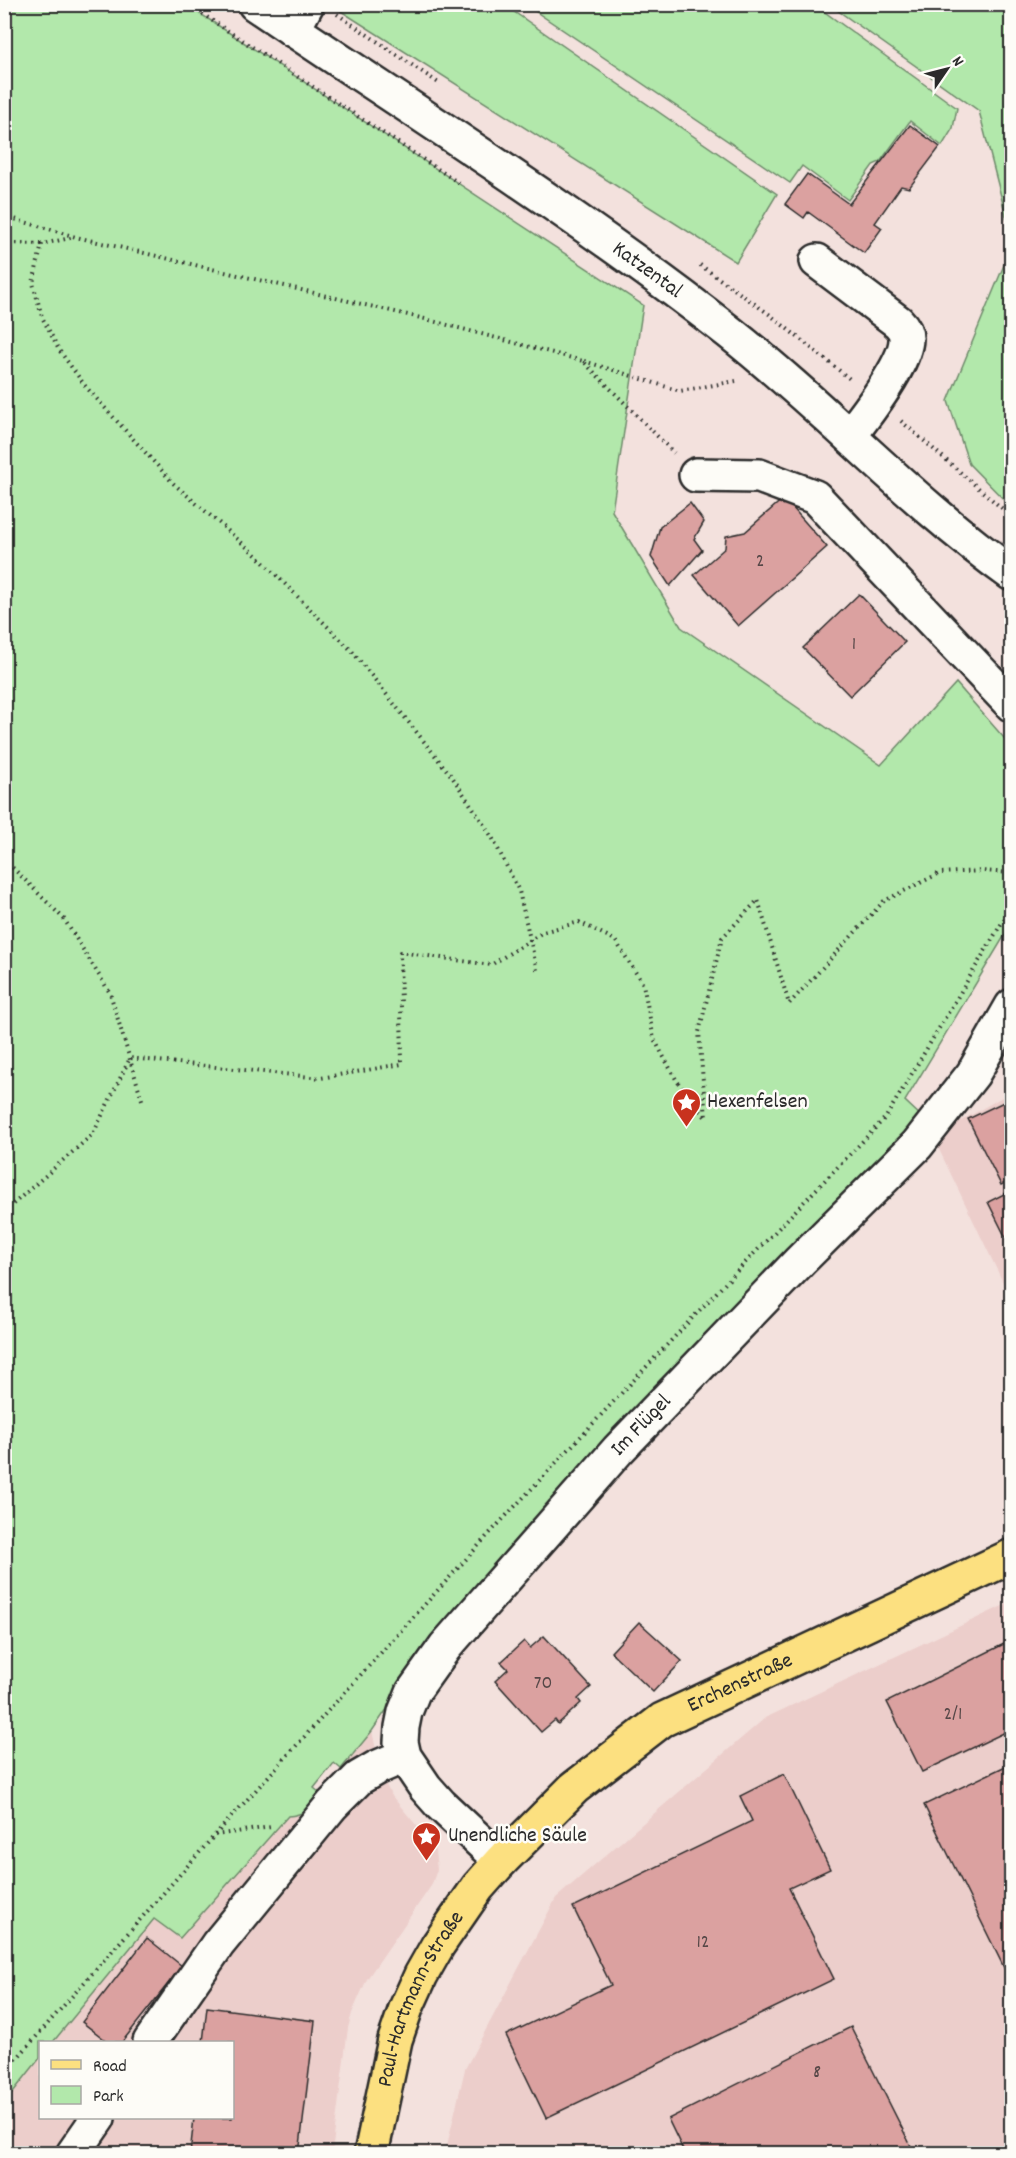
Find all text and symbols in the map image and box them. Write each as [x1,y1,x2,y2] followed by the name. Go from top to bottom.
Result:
[917,39,977,99] north arrow
[946,52,969,72] text: N
[605,234,689,307] street label: Katzental
[756,548,764,576] house number: 2
[852,631,856,659] house number: 1
[670,1086,702,1128] place icon: Hexenfelsen
[707,1087,808,1118] place label: Hexenfelsen
[604,1387,679,1463] street label: Im Flügel
[682,1645,798,1721] street label: Erchenstraße
[534,1670,552,1698] house number: 70
[944,1701,962,1729] house number: 2/1
[411,1820,443,1862] place icon: Unendliche Säule
[448,1821,587,1852] place label: Unendliche Säule
[370,1905,472,2090] street label: Paul-Hartmann-Straße
[696,1929,710,1957] house number: 12
[39,2041,234,2119] legend
[93,2055,127,2080] text: Road
[813,2059,821,2087] house number: 8
[93,2085,124,2110] text: Park

